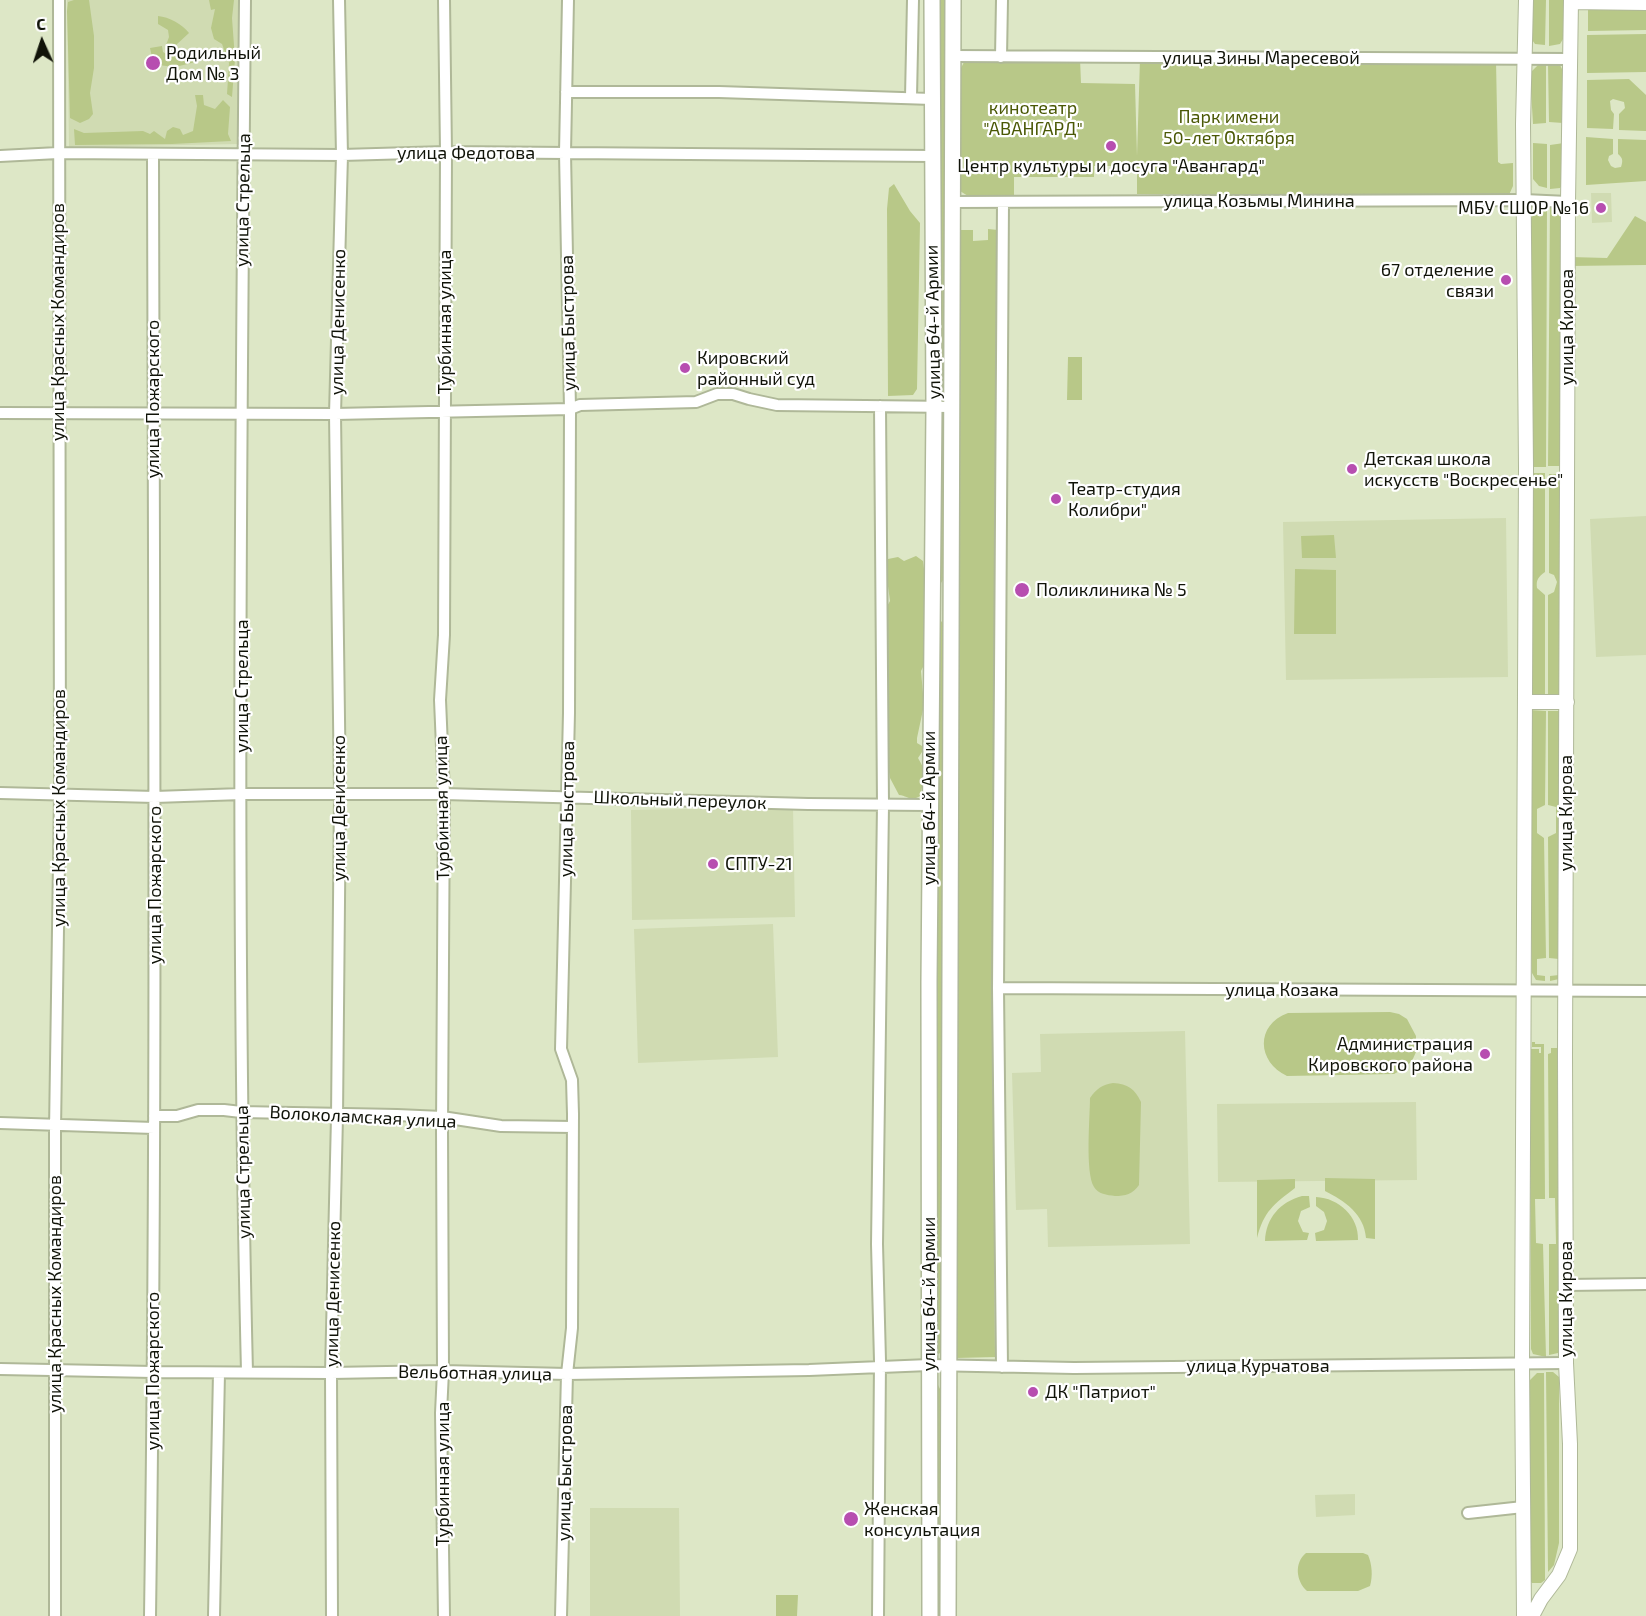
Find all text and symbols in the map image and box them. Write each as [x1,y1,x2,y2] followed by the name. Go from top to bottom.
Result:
[12,12,72,72] north arrow
[36,14,46,33] text: С
[166,42,261,84] place label: Родильный Дом № 3
[1162,47,1360,69] street label: улица Зины Маресевой
[144,54,162,72] marker: Родильный Дом № 3
[983,97,1083,140] park label: кинотеатр "АВАНГАРД"
[1163,106,1295,148] park label: Парк имени 50-лет Октября
[231,133,255,267] street label: улица Стрельца
[1104,139,1118,153] marker: Центр культуры и досуга "Авангард"
[397,142,535,164] street label: улица Федотова
[957,155,1265,177] place label: Центр культуры и досуга "Авангард"
[1163,190,1355,212] street label: улица Козьмы Минина
[1458,197,1589,219] place label: МБУ СШОР №16
[1594,201,1608,215] marker: МБУ СШОР №16
[47,203,69,441] street label: улица Красных Командиров
[921,245,945,399] street label: улица 64-й Армии
[326,249,350,395] street label: улица Денисенко
[434,249,456,395] street label: Турбинная улица
[556,255,580,391] street label: улица Быстрова
[1381,259,1494,302] place label: 67 отделение связи
[1556,269,1578,385] street label: улица Кирова
[1499,273,1513,287] marker: 67 отделение связи
[142,320,164,478] street label: улица Пожарского
[697,347,815,389] place label: Кировский районный суд
[678,361,692,375] marker: Кировский районный суд
[1364,448,1563,490] place label: Детская школа искусств "Воскресенье"
[1345,462,1359,476] marker: Детская школа искусств "Воскресенье"
[1068,478,1181,520] place label: Театр-студия Колибри"
[1049,492,1063,506] marker: Театр-студия Колибри"
[1036,579,1187,601] place label: Поликлиника № 5
[1013,581,1031,599] marker: Поликлиника № 5
[231,619,253,753] street label: улица Стрельца
[48,689,70,927] street label: улица Красных Командиров
[918,731,940,885] street label: улица 64-й Армии
[328,735,350,881] street label: улица Денисенко
[430,735,454,881] street label: Турбинная улица
[555,741,579,877] street label: улица Быстрова
[1555,755,1577,871] street label: улица Кирова
[593,786,767,814] street label: Школьный переулок
[144,806,166,964] street label: улица Пожарского
[725,853,793,875] place label: СПТУ-21
[706,857,720,871] marker: СПТУ-21
[1225,979,1339,1001] street label: улица Козака
[1308,1033,1473,1076] place label: Администрация Кировского района
[1478,1047,1492,1061] marker: Администрация Кировского района
[269,1101,457,1133] street label: Волоколамская улица
[231,1105,255,1239] street label: улица Стрельца
[44,1175,66,1413] street label: улица Красных Командиров
[918,1217,940,1371] street label: улица 64-й Армии
[321,1221,345,1367] street label: улица Денисенко
[1555,1241,1577,1357] street label: улица Кирова
[142,1292,164,1450] street label: улица Пожарского
[1186,1355,1330,1377] street label: улица Курчатова
[398,1361,552,1385] street label: Вельботная улица
[1045,1381,1156,1403] place label: ДК "Патриот"
[1026,1385,1040,1399] marker: ДК "Патриот"
[432,1401,454,1547] street label: Турбинная улица
[553,1405,577,1541] street label: улица Быстрова
[864,1498,980,1540] place label: Женская консультация
[842,1510,860,1528] marker: Женская консультация

